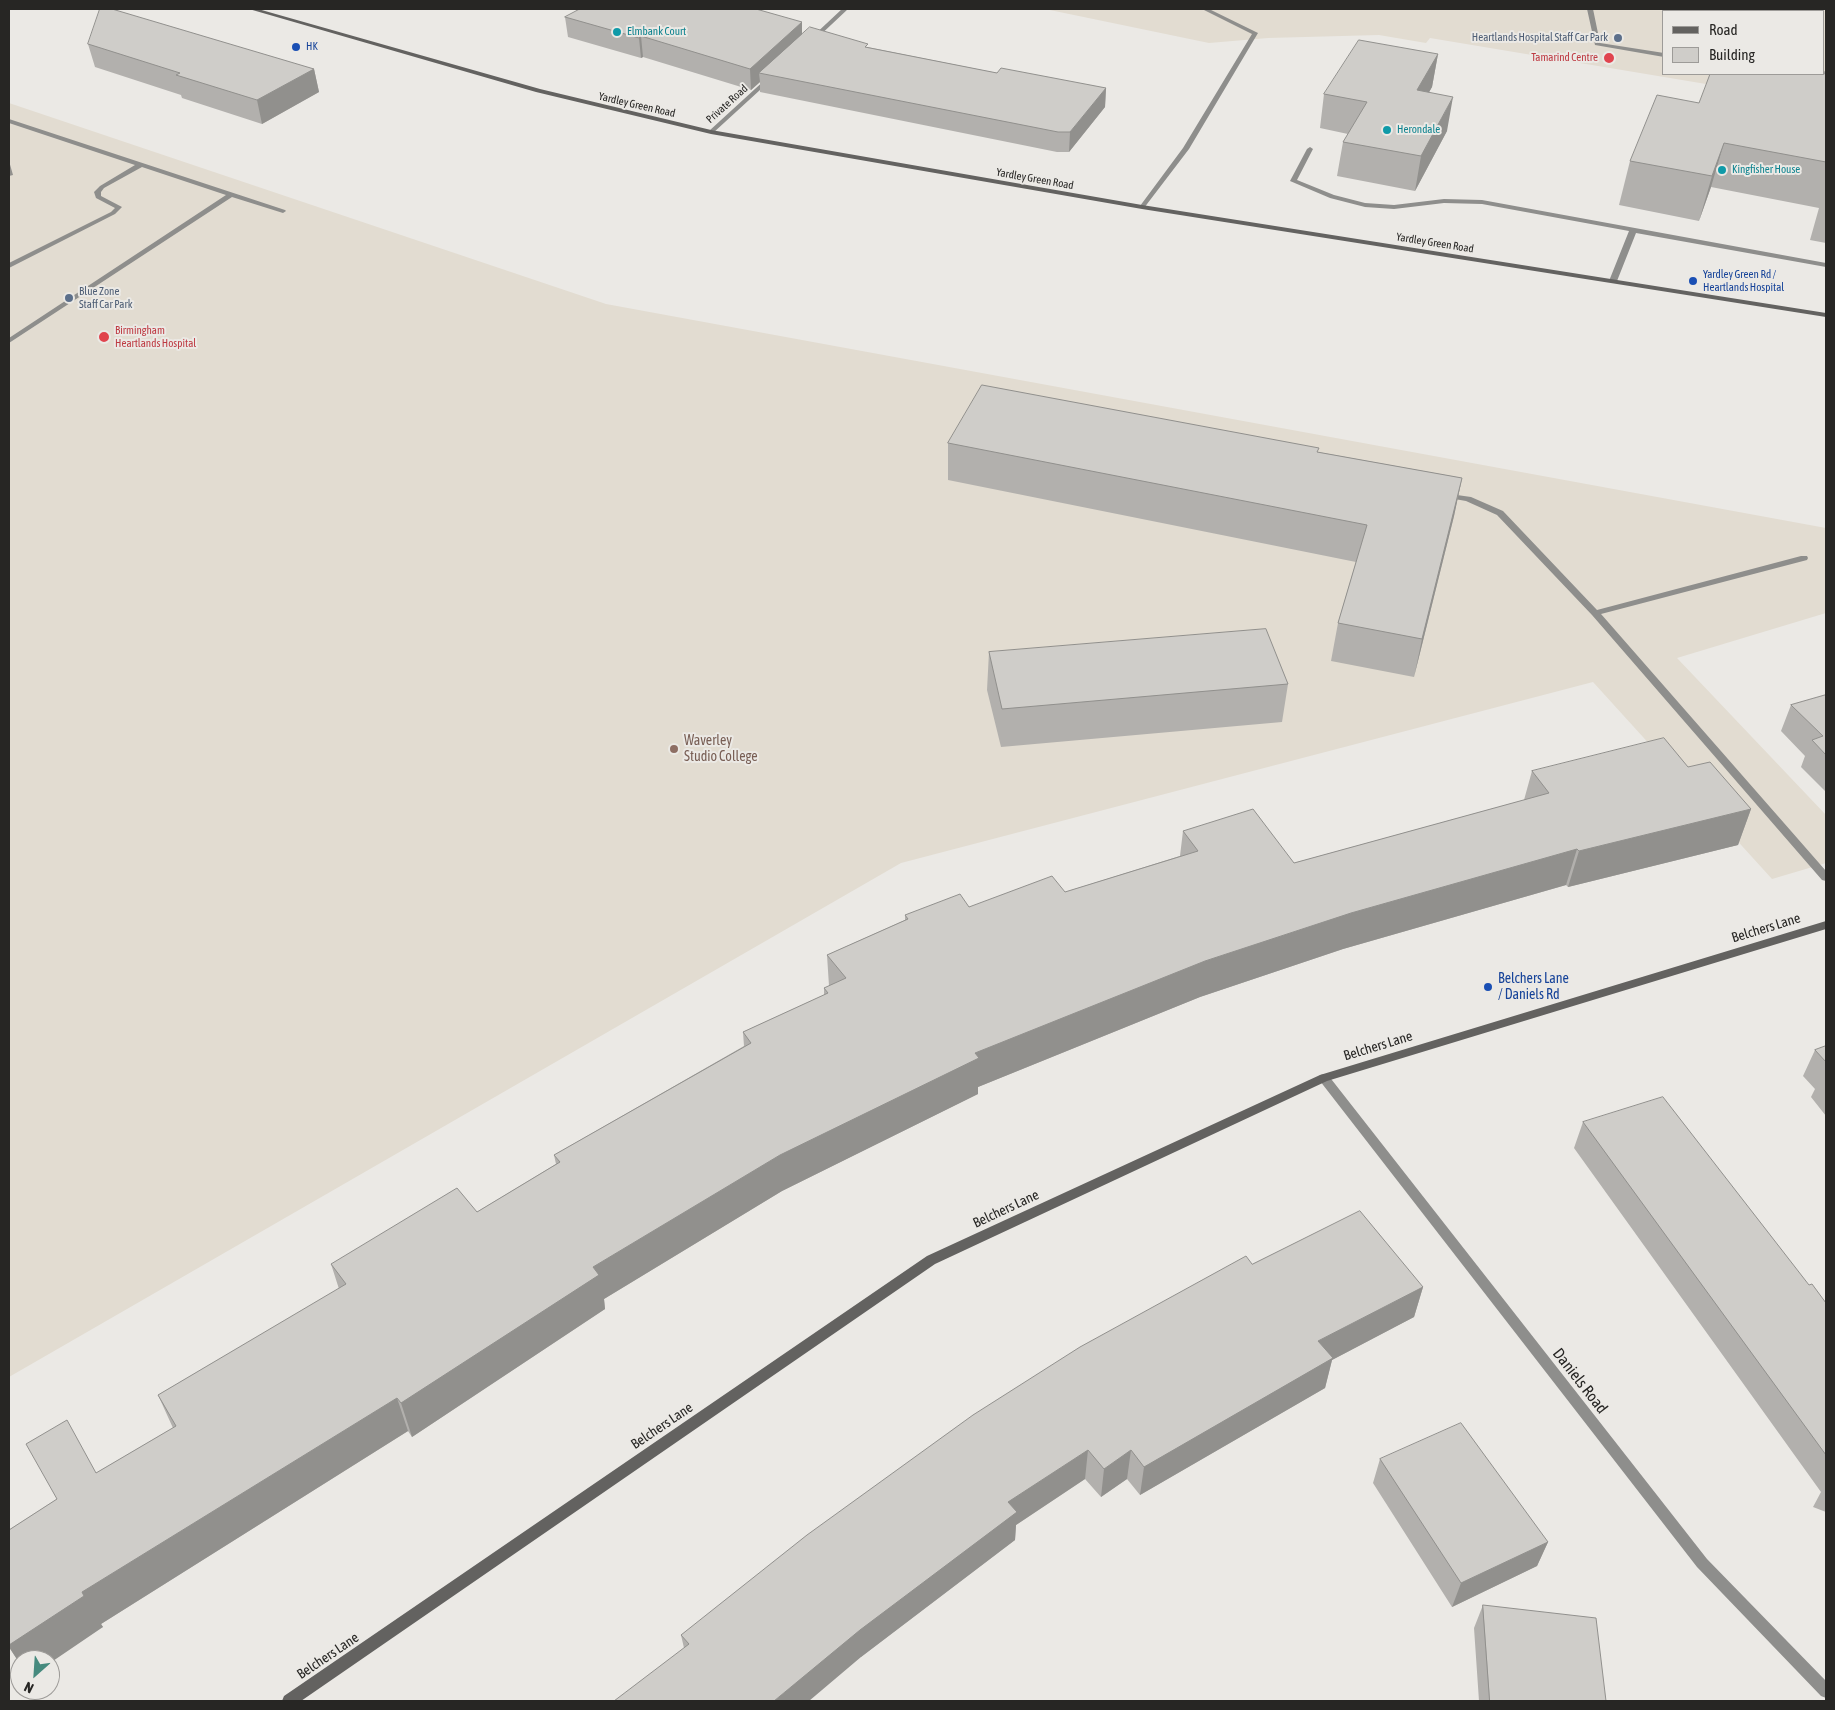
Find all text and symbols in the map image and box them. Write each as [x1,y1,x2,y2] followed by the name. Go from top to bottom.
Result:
[1662,10,1825,75] legend
[1709,21,1738,38] text: Road
[627,25,686,39] place label: Elmbank Court
[611,26,623,38] marker: Elmbank Court
[1472,31,1608,45] place label: Heartlands Hospital Staff Car Park
[1612,32,1624,44] marker: Heartlands Hospital Staff Car Park
[306,40,318,54] place label: HK
[290,41,302,53] marker: HK
[1709,46,1755,63] text: Building
[1531,51,1598,65] place label: Tamarind Centre
[1602,51,1616,65] marker: Tamarind Centre
[704,82,750,126] street label: Private Road
[597,90,677,120] street label: Yardley Green Road
[1397,123,1440,137] place label: Herondale
[1381,124,1393,136] marker: Herondale
[1732,163,1800,177] place label: Kingfisher House
[1716,164,1728,176] marker: Kingfisher House
[995,166,1075,192] street label: Yardley Green Road
[1395,230,1475,256] street label: Yardley Green Road
[1703,268,1784,294] place label: Yardley Green Rd / Heartlands Hospital
[1687,275,1699,287] marker: Yardley Green Rd / Heartlands Hospital
[79,285,133,311] place label: Blue Zone Staff Car Park
[63,292,75,304] marker: Blue Zone Staff Car Park
[115,324,196,350] place label: Birmingham Heartlands Hospital
[97,330,111,344] marker: Birmingham Heartlands Hospital
[684,733,758,766] place label: Waverley Studio College
[668,743,680,755] marker: Waverley Studio College
[1730,910,1802,946] street label: Belchers Lane
[1498,971,1569,1004] place label: Belchers Lane / Daniels Rd
[1482,981,1494,993] marker: Belchers Lane / Daniels Rd
[1342,1028,1414,1064] street label: Belchers Lane
[970,1186,1042,1232] street label: Belchers Lane
[1549,1344,1611,1418] street label: Daniels Road
[628,1399,696,1453] street label: Belchers Lane
[294,1629,362,1683] street label: Belchers Lane
[10,1650,60,1700] north arrow
[22,1679,36,1697] text: N

